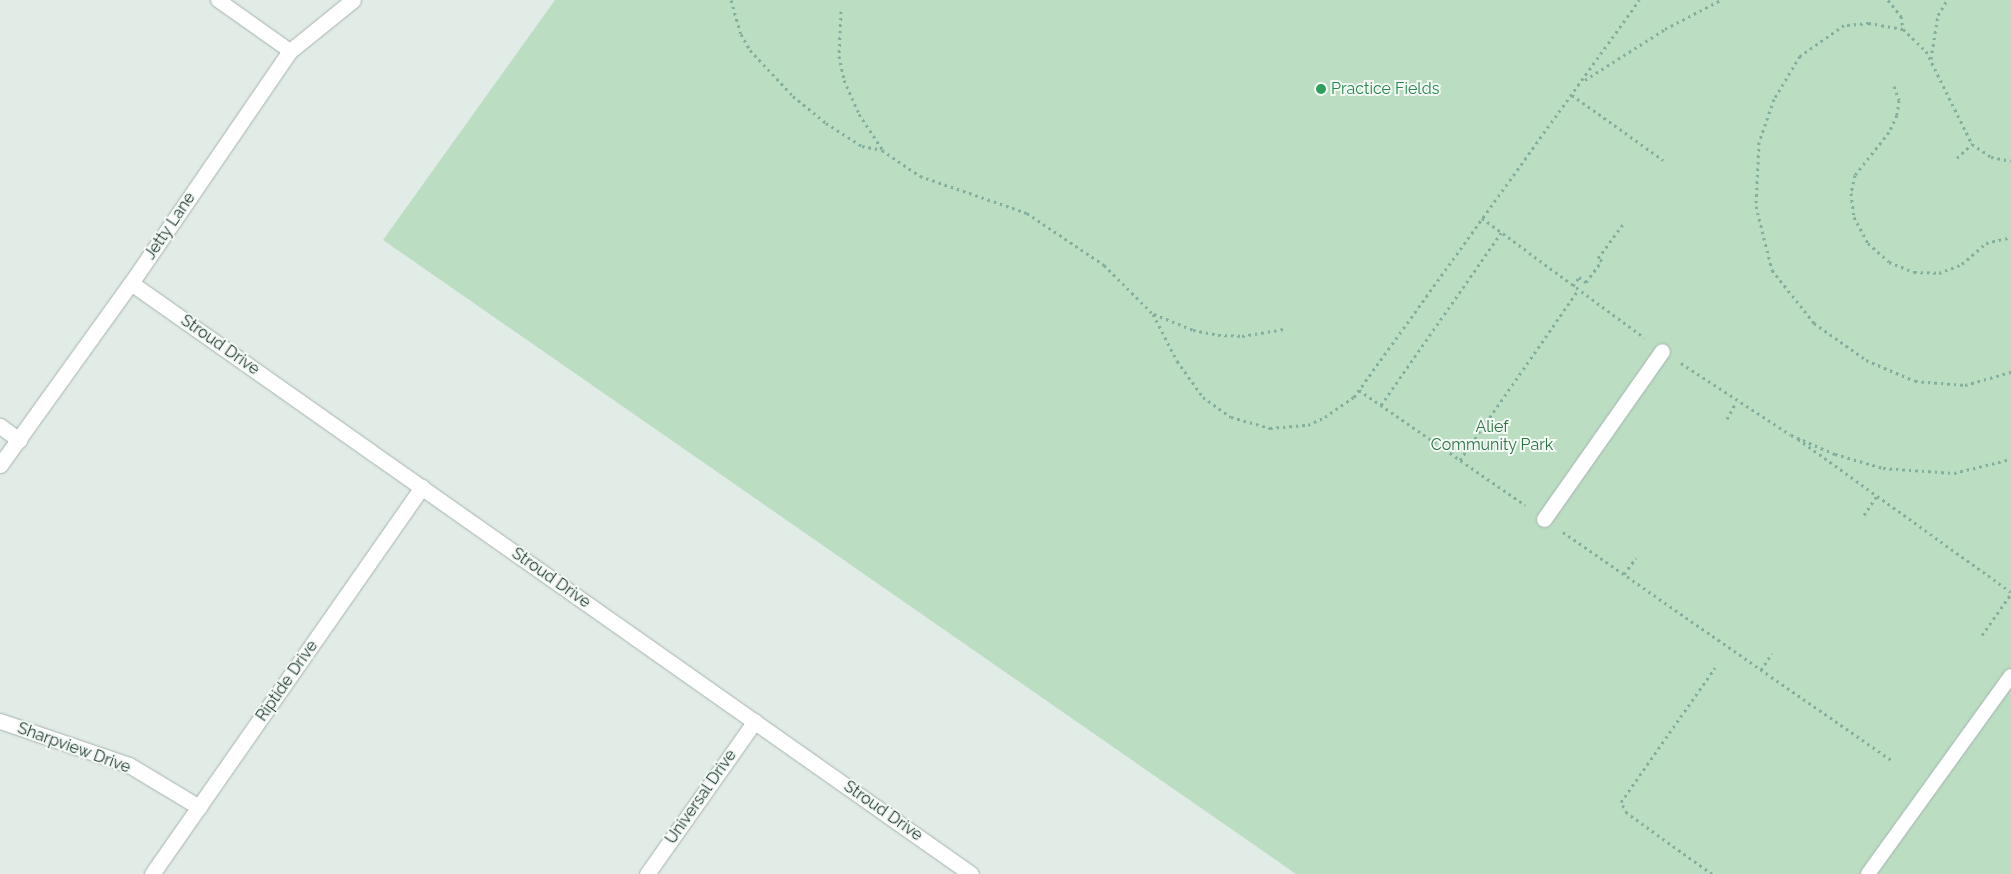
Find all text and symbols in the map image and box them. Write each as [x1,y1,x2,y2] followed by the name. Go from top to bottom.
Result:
[1331,79,1439,99] place label: Practice Fields
[1315,83,1327,95] marker: Practice Fields
[140,189,200,263] street label: Jetty Lane
[177,311,263,379] street label: Stroud Drive
[1430,417,1554,455] park label: Alief Community Park
[508,544,594,612] street label: Stroud Drive
[252,637,322,725] street label: Riptide Drive
[15,719,133,777] street label: Sharpview Drive
[661,746,741,848] street label: Universal Drive
[840,777,926,845] street label: Stroud Drive

